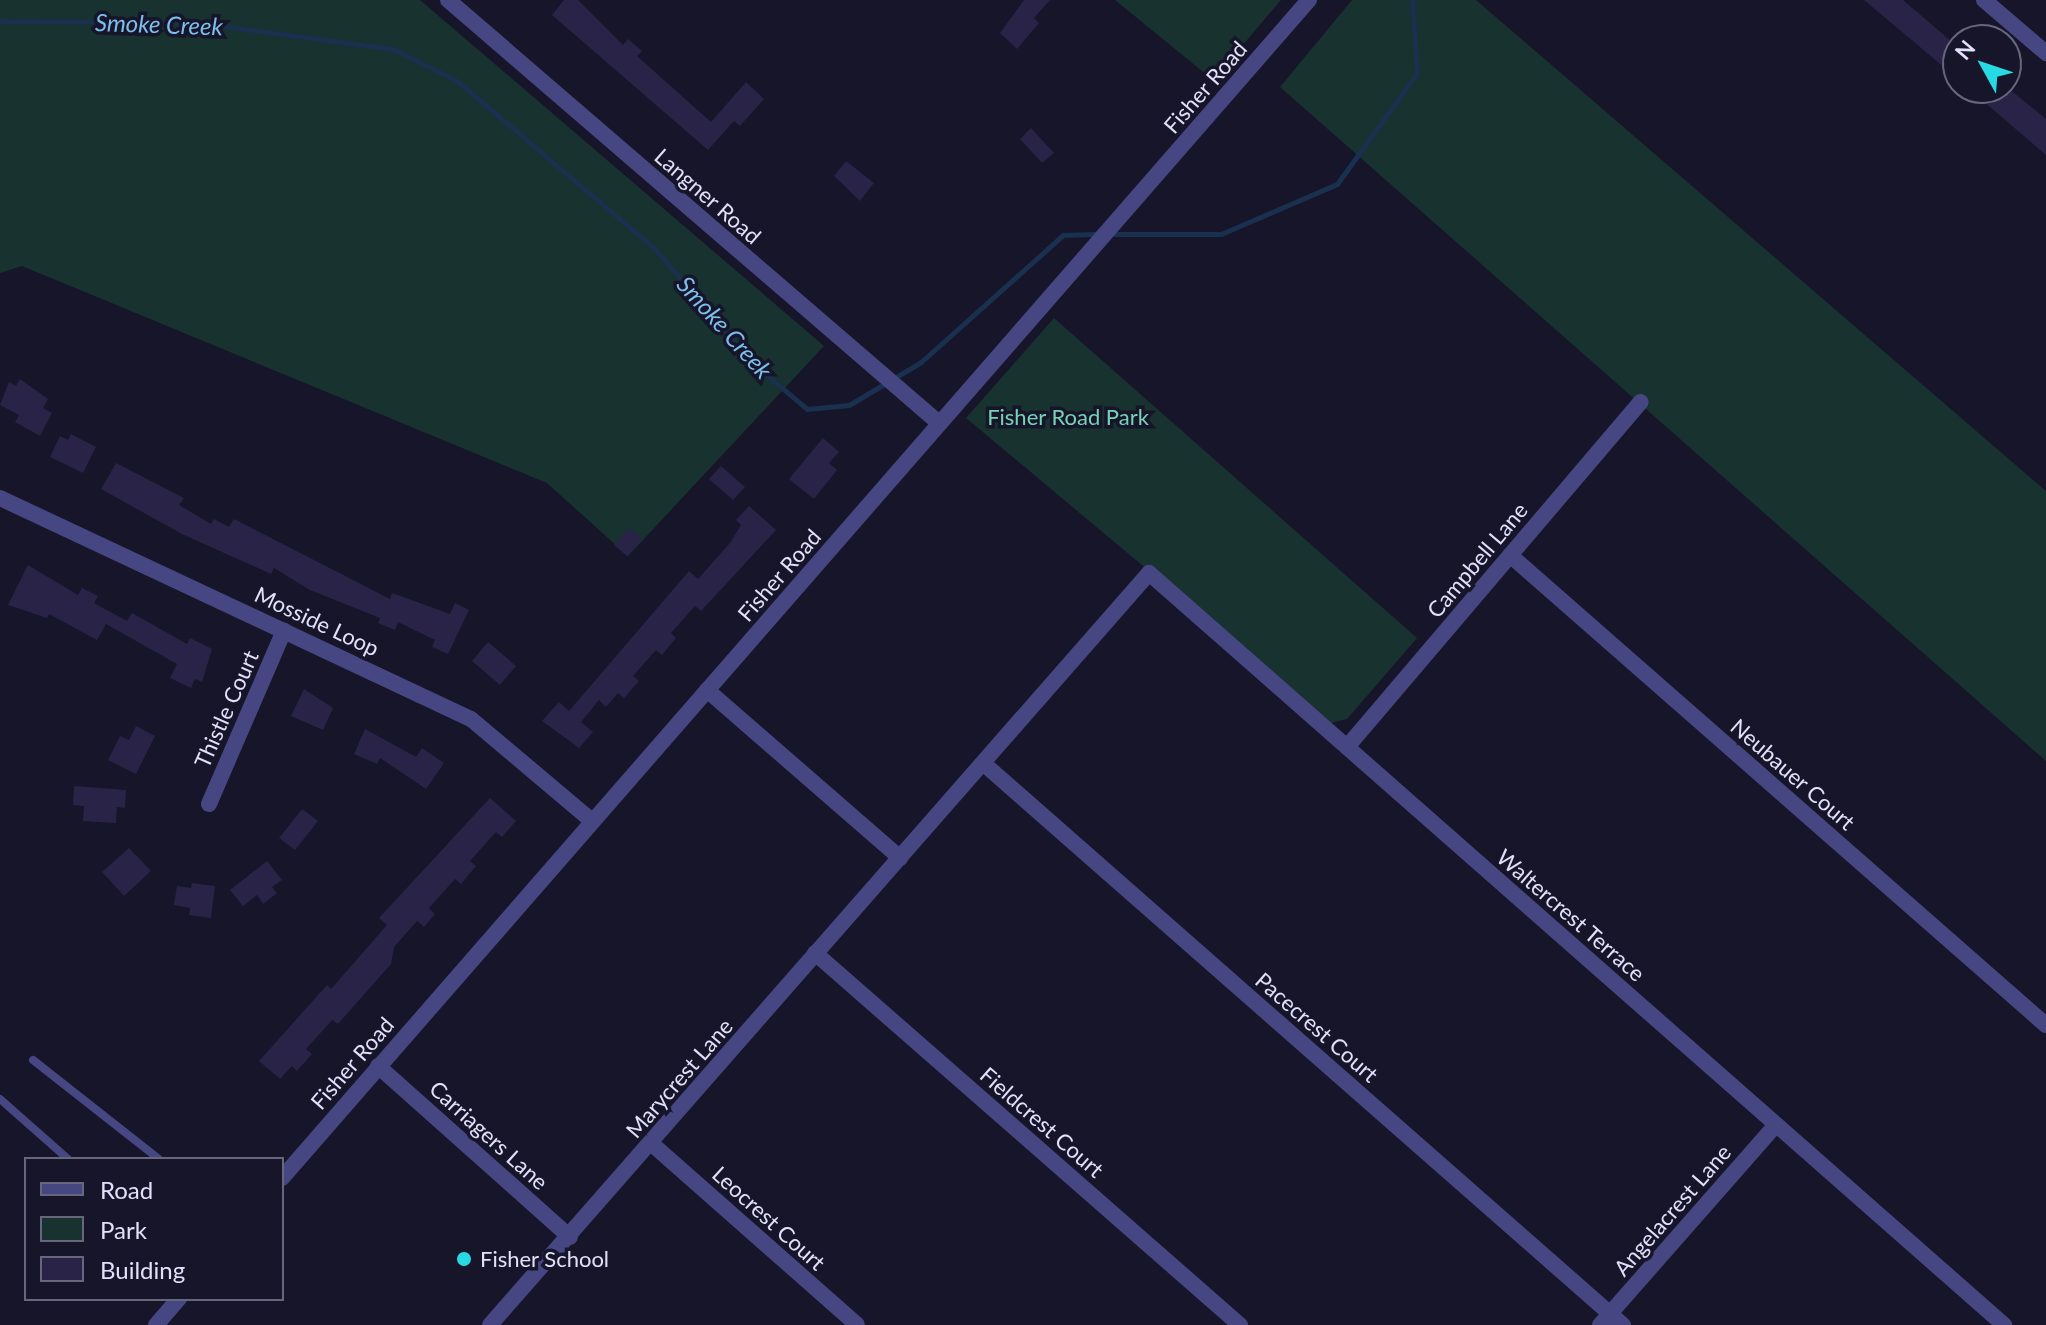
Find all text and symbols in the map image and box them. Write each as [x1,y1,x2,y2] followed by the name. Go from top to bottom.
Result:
[95,7,223,41] water label: Smoke Creek
[1942,24,2022,104] north arrow
[1949,34,1981,65] text: N
[1158,35,1252,139] street label: Fisher Road
[649,143,767,249] street label: Langner Road
[671,270,779,384] water label: Smoke Creek
[987,404,1149,430] park label: Fisher Road Park
[1421,497,1533,623] street label: Campbell Lane
[732,523,826,627] street label: Fisher Road
[251,581,383,661] street label: Mosside Loop
[188,646,264,772] street label: Thistle Court
[1725,713,1861,835] street label: Neubauer Court
[1491,843,1651,987] street label: Waltercrest Terrace
[1250,967,1384,1087] street label: Pacecrest Court
[305,1011,399,1115] street label: Fisher Road
[620,1013,738,1143] street label: Marycrest Lane
[975,1061,1109,1183] street label: Fieldcrest Court
[424,1075,554,1195] street label: Carriagers Lane
[1608,1139,1736,1281] street label: Angelacrest Lane
[24,1157,284,1301] legend
[707,1161,831,1275] street label: Leocrest Court
[100,1175,153,1204] text: Road
[100,1215,147,1244] text: Park
[480,1246,610,1272] place label: Fisher School
[455,1250,473,1268] marker: Fisher School
[100,1255,185,1284] text: Building

